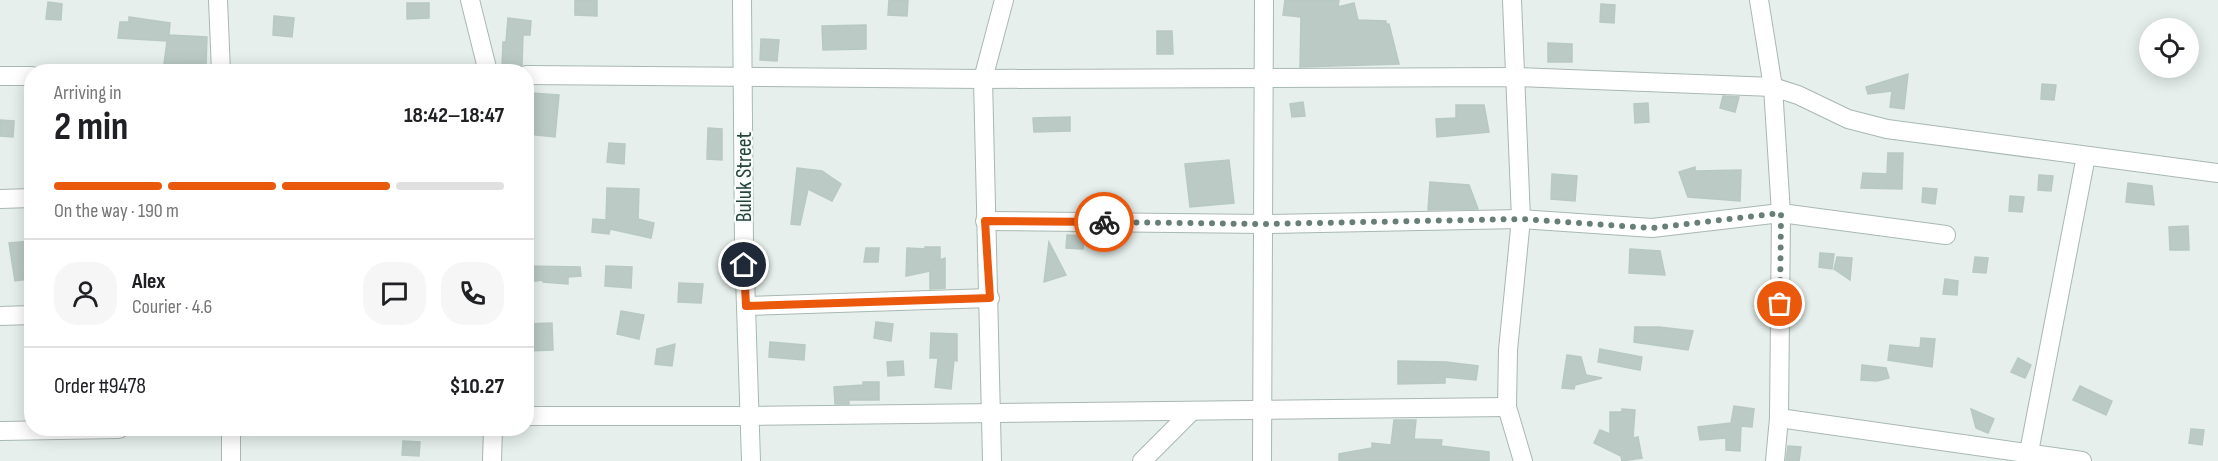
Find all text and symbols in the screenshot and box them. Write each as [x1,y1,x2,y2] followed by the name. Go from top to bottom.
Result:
[2139,18,2199,78] map controls
[2139,18,2199,78] button: locate
[54,81,122,105] text: Arriving in
[404,102,504,129] text: 18:42–18:47
[54,104,128,151] text: 2 min
[731,131,758,222] street label: Buluk Street
[1074,192,1134,252] courier
[54,199,179,223] text: On the way · 190 m
[1088,206,1121,239] icon: bike
[718,239,769,290] pin
[727,248,760,281] icon: home
[54,262,117,325] button: person
[363,262,426,325] button: chat
[441,262,504,325] button: phone
[132,268,165,295] text: Alex
[1754,278,1805,329] pin
[1763,287,1796,320] icon: bag
[132,295,212,319] text: Courier · 4.6
[54,373,146,400] text: Order #9478
[449,373,504,400] text: $10.27

